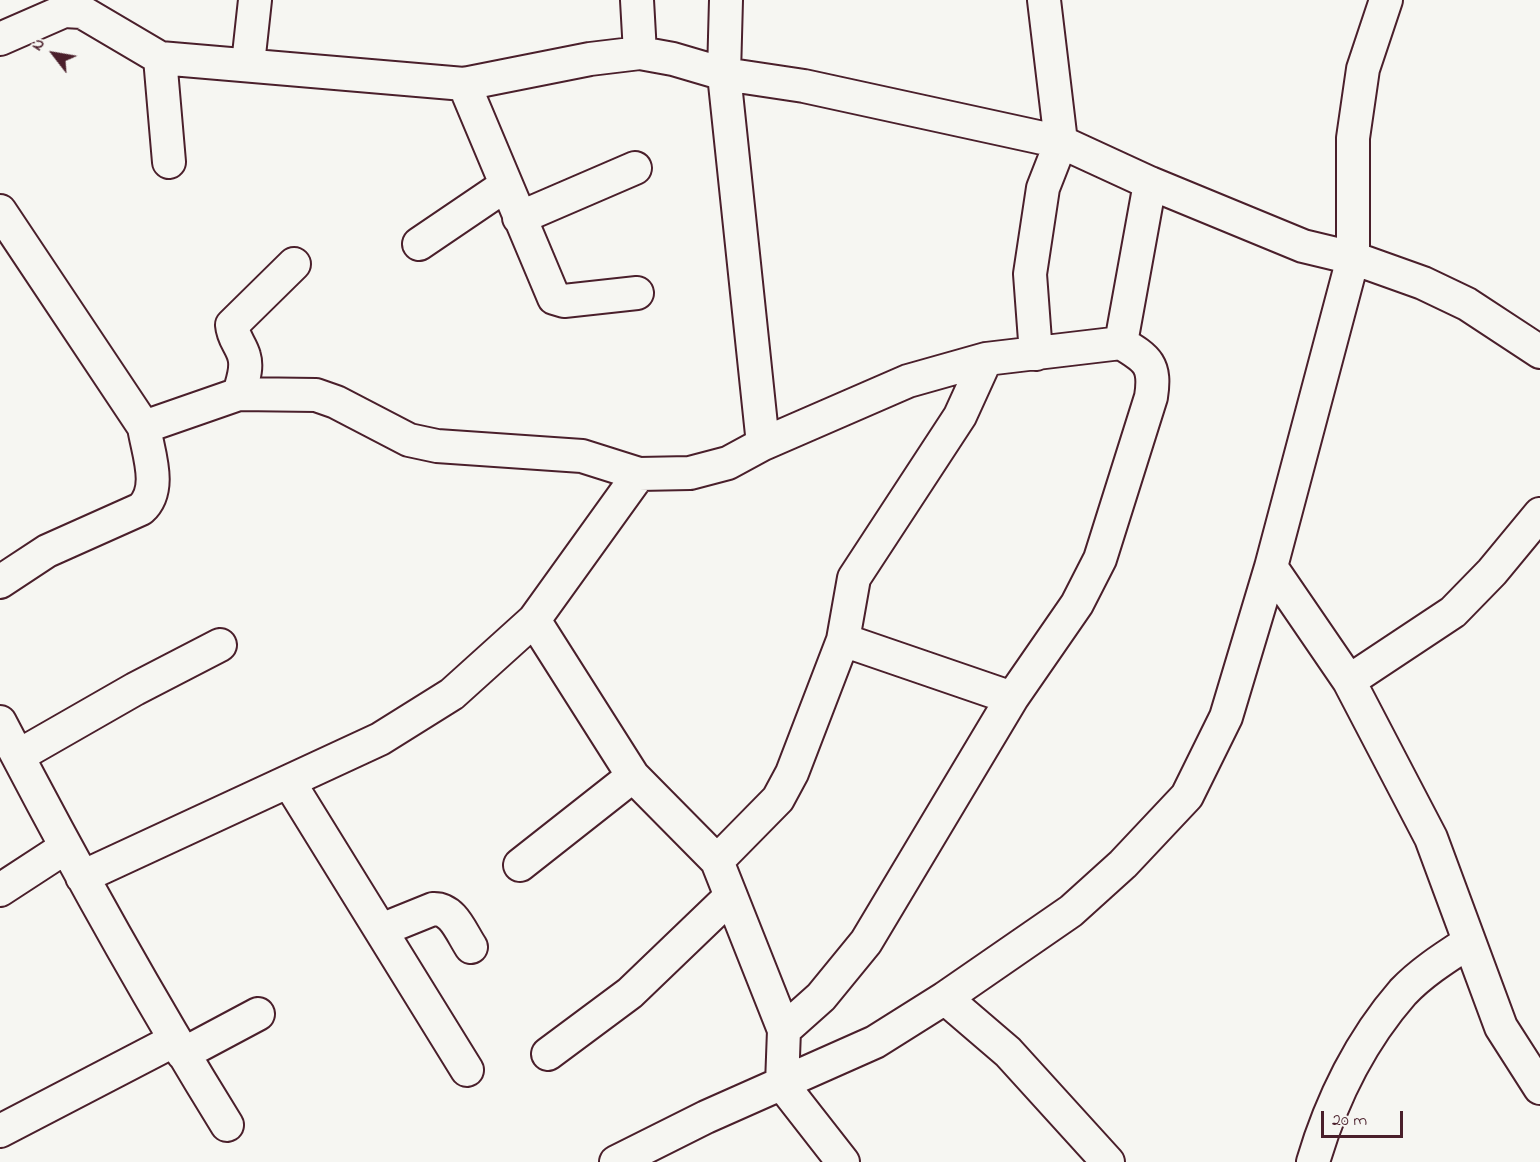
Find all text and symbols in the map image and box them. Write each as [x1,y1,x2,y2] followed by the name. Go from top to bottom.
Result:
[24,24,84,84] north arrow
[26,34,52,56] text: N
[1324,1099,1406,1137] scale bar
[1332,1108,1367,1134] text: 20 m

